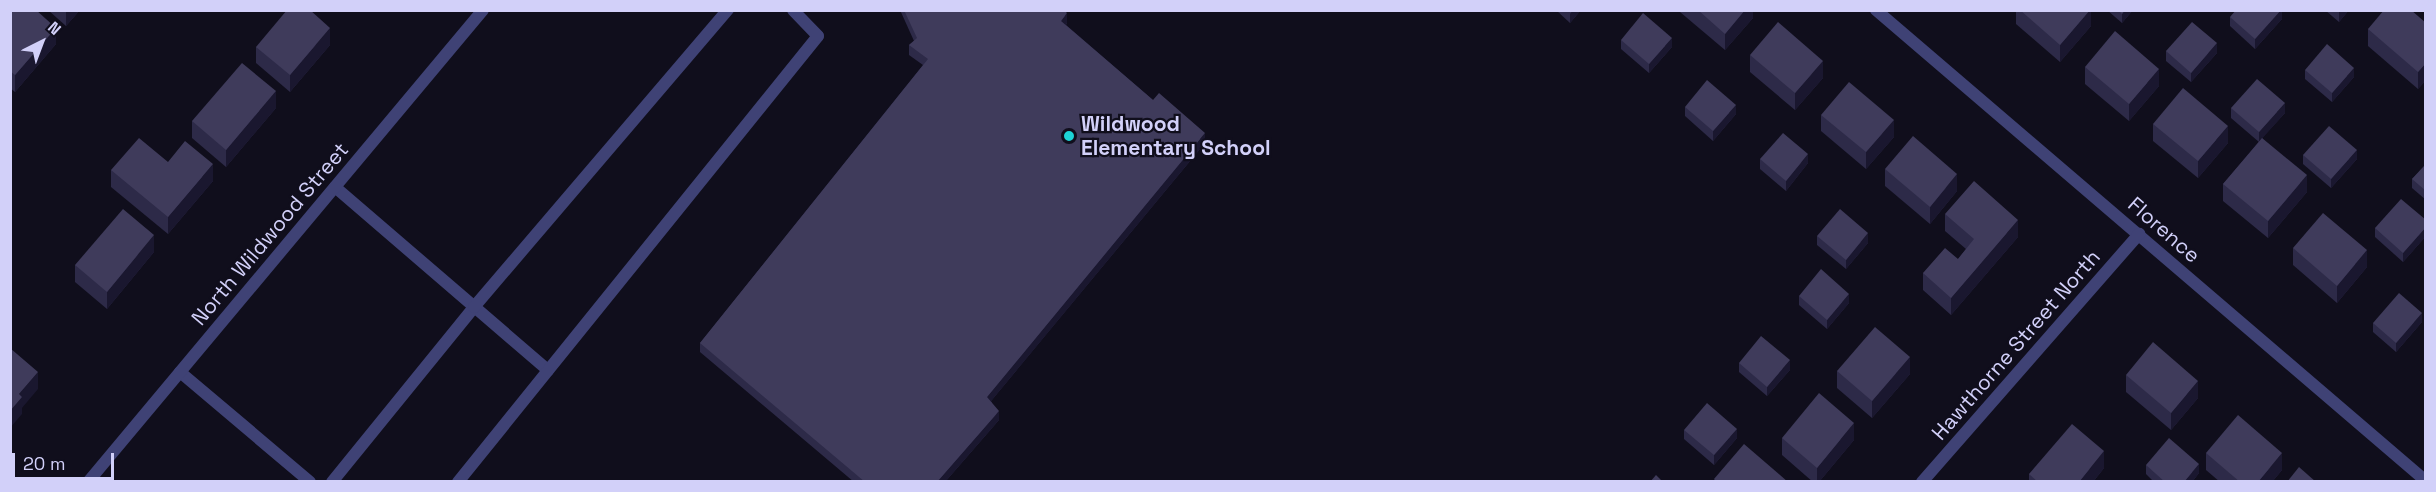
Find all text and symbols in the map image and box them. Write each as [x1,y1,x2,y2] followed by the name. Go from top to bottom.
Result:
[12,12,72,72] north arrow
[43,17,65,40] text: N
[1081,111,1271,161] place label: Wildwood Elementary School
[1062,129,1076,143] marker: Wildwood Elementary School
[186,138,354,330] street label: North Wildwood Street
[2123,192,2205,268] street label: Florence
[1927,245,2105,445] street label: Hawthorne Street North
[15,441,117,479] scale bar
[23,452,66,475] text: 20 m

